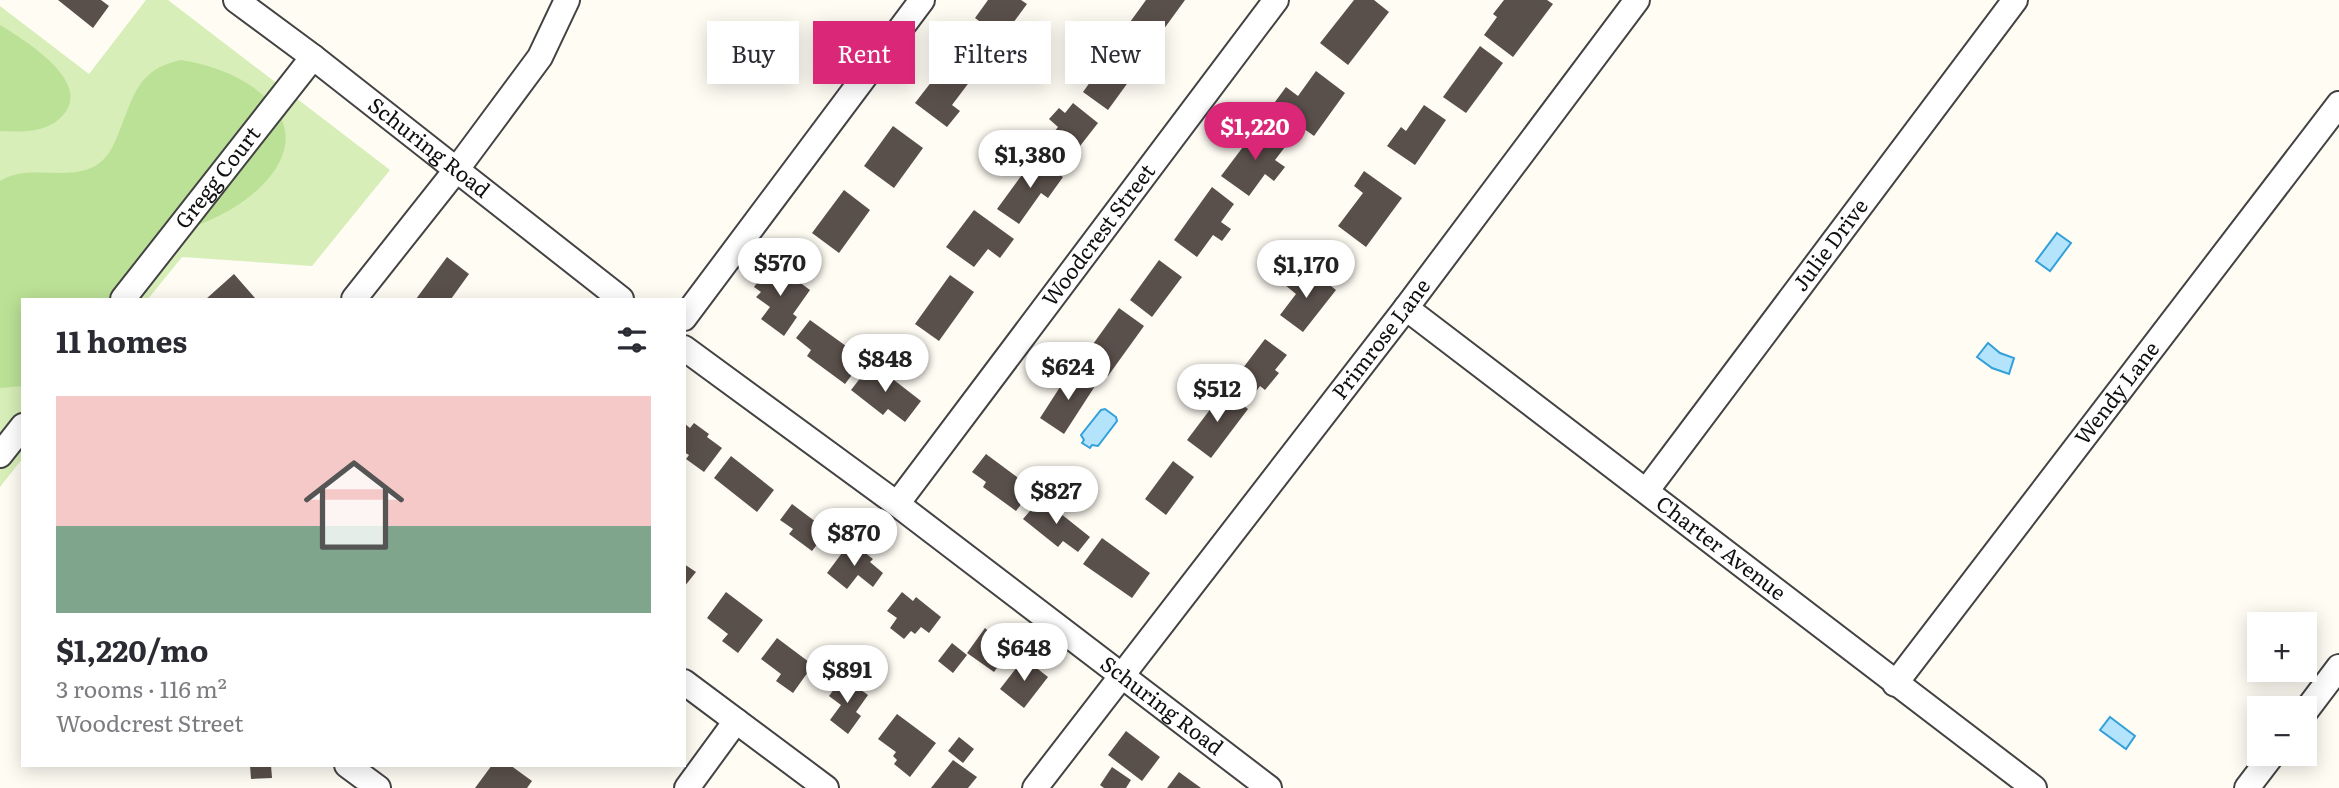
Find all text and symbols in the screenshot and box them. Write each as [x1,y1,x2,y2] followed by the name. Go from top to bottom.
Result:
[707,21,799,84] chip: Buy
[813,21,915,84] chip: Rent
[929,21,1051,84] chip: Filters
[1065,21,1165,84] chip: New
[363,88,498,204] street label: Schuring Road
[1198,102,1312,162] pin: $1,220
[1220,108,1290,142] text: $1,220
[166,118,267,234] street label: Gregg Court
[973,130,1087,190] pin: $1,380
[994,136,1066,170] text: $1,380
[1033,156,1161,312] street label: Woodcrest Street
[1784,191,1874,297] street label: Julie Drive
[739,238,821,298] pin: $570
[1249,240,1363,300] pin: $1,170
[754,244,806,278] text: $570
[1273,246,1339,280] text: $1,170
[1323,271,1436,405] street label: Primrose Lane
[56,318,187,362] text: 11 homes
[613,321,651,359] icon: filters
[2066,333,2165,450] street label: Wendy Lane
[844,334,926,394] pin: $848
[858,340,912,374] text: $848
[1027,342,1109,402] pin: $624
[1041,348,1095,382] text: $624
[1176,364,1258,424] pin: $512
[1193,370,1241,404] text: $512
[291,442,417,568] icon: home
[1015,466,1097,526] pin: $827
[1030,472,1082,506] text: $827
[1651,487,1794,606] street label: Charter Avenue
[813,508,895,568] pin: $870
[827,514,881,548] text: $870
[2247,612,2317,766] map controls
[2247,612,2317,682] button: +
[983,624,1065,683] pin: $648
[56,627,208,671] text: $1,220/mo
[997,629,1051,663] text: $648
[806,646,888,705] pin: $891
[1095,647,1231,761] street label: Schuring Road
[822,651,872,685] text: $891
[56,671,227,705] text: 3 rooms · 116 m²
[2247,696,2317,766] button: −
[56,705,243,739] text: Woodcrest Street

